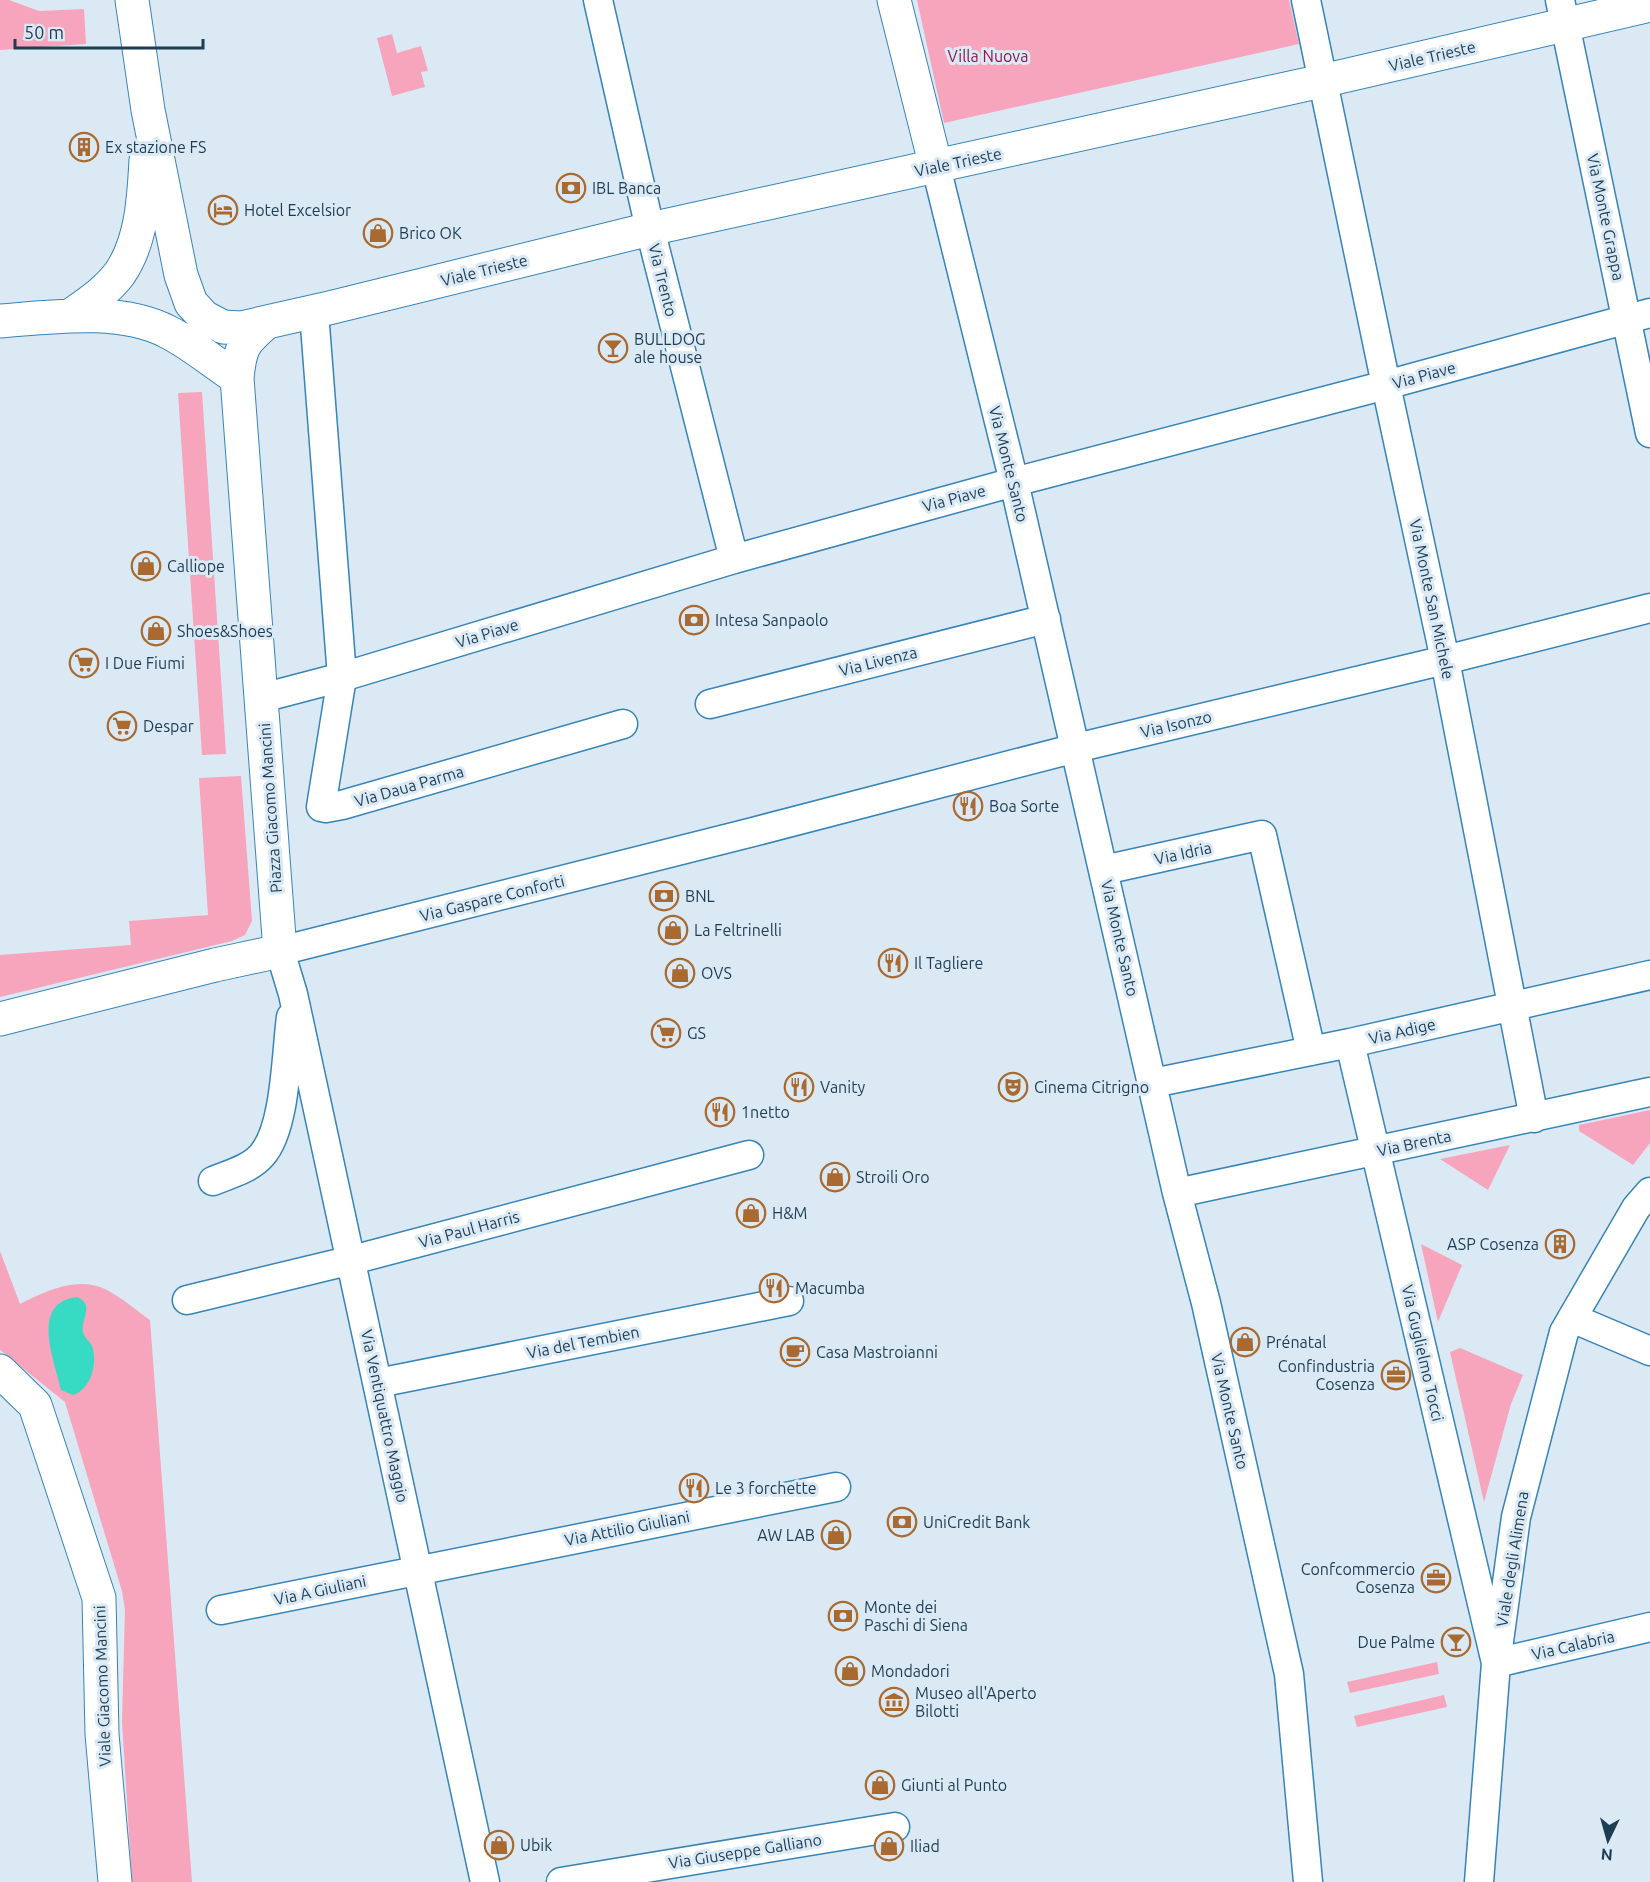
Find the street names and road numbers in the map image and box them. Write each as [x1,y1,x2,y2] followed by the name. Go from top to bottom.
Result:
[1387,37,1477,75] street label: Viale Trieste
[913,144,1003,180] street label: Viale Trieste
[1584,152,1628,282] street label: Via Monte Grappa
[645,242,681,318] street label: Via Trento
[439,251,529,289] street label: Viale Trieste
[1390,358,1458,392] street label: Via Piave
[986,404,1032,524] street label: Via Monte Santo
[920,481,988,515] street label: Via Piave
[1406,517,1458,681] street label: Via Monte San Michele
[453,615,521,651] street label: Via Piave
[837,643,919,679] street label: Via Livenza
[1139,707,1213,741] street label: Via Isonzo
[255,722,285,894] street label: Piazza Giacomo Mancini
[352,762,466,810] street label: Via Daua Parma
[1153,838,1213,868] street label: Via Idria
[418,871,566,925] street label: Via Gaspare Conforti
[1098,878,1142,998] street label: Via Monte Santo
[1367,1015,1437,1047] street label: Via Adige
[1375,1126,1453,1160] street label: Via Brenta
[417,1207,521,1251] street label: Via Paul Harris
[1399,1283,1447,1423] street label: Via Guglielmo Tocci
[525,1322,641,1362] street label: Via del Tembien
[358,1328,412,1504] street label: Via Ventiquattro Maggio
[1208,1351,1252,1471] street label: Via Monte Santo
[1492,1490,1532,1628] street label: Viale degli Alimena
[563,1507,691,1549] street label: Via Attilio Giuliani
[272,1571,368,1609] street label: Via A Giuliani
[90,1605,114,1767] street label: Viale Giacomo Mancini
[1530,1627,1616,1663] street label: Via Calabria
[667,1830,823,1872] street label: Via Giuseppe Galliano

